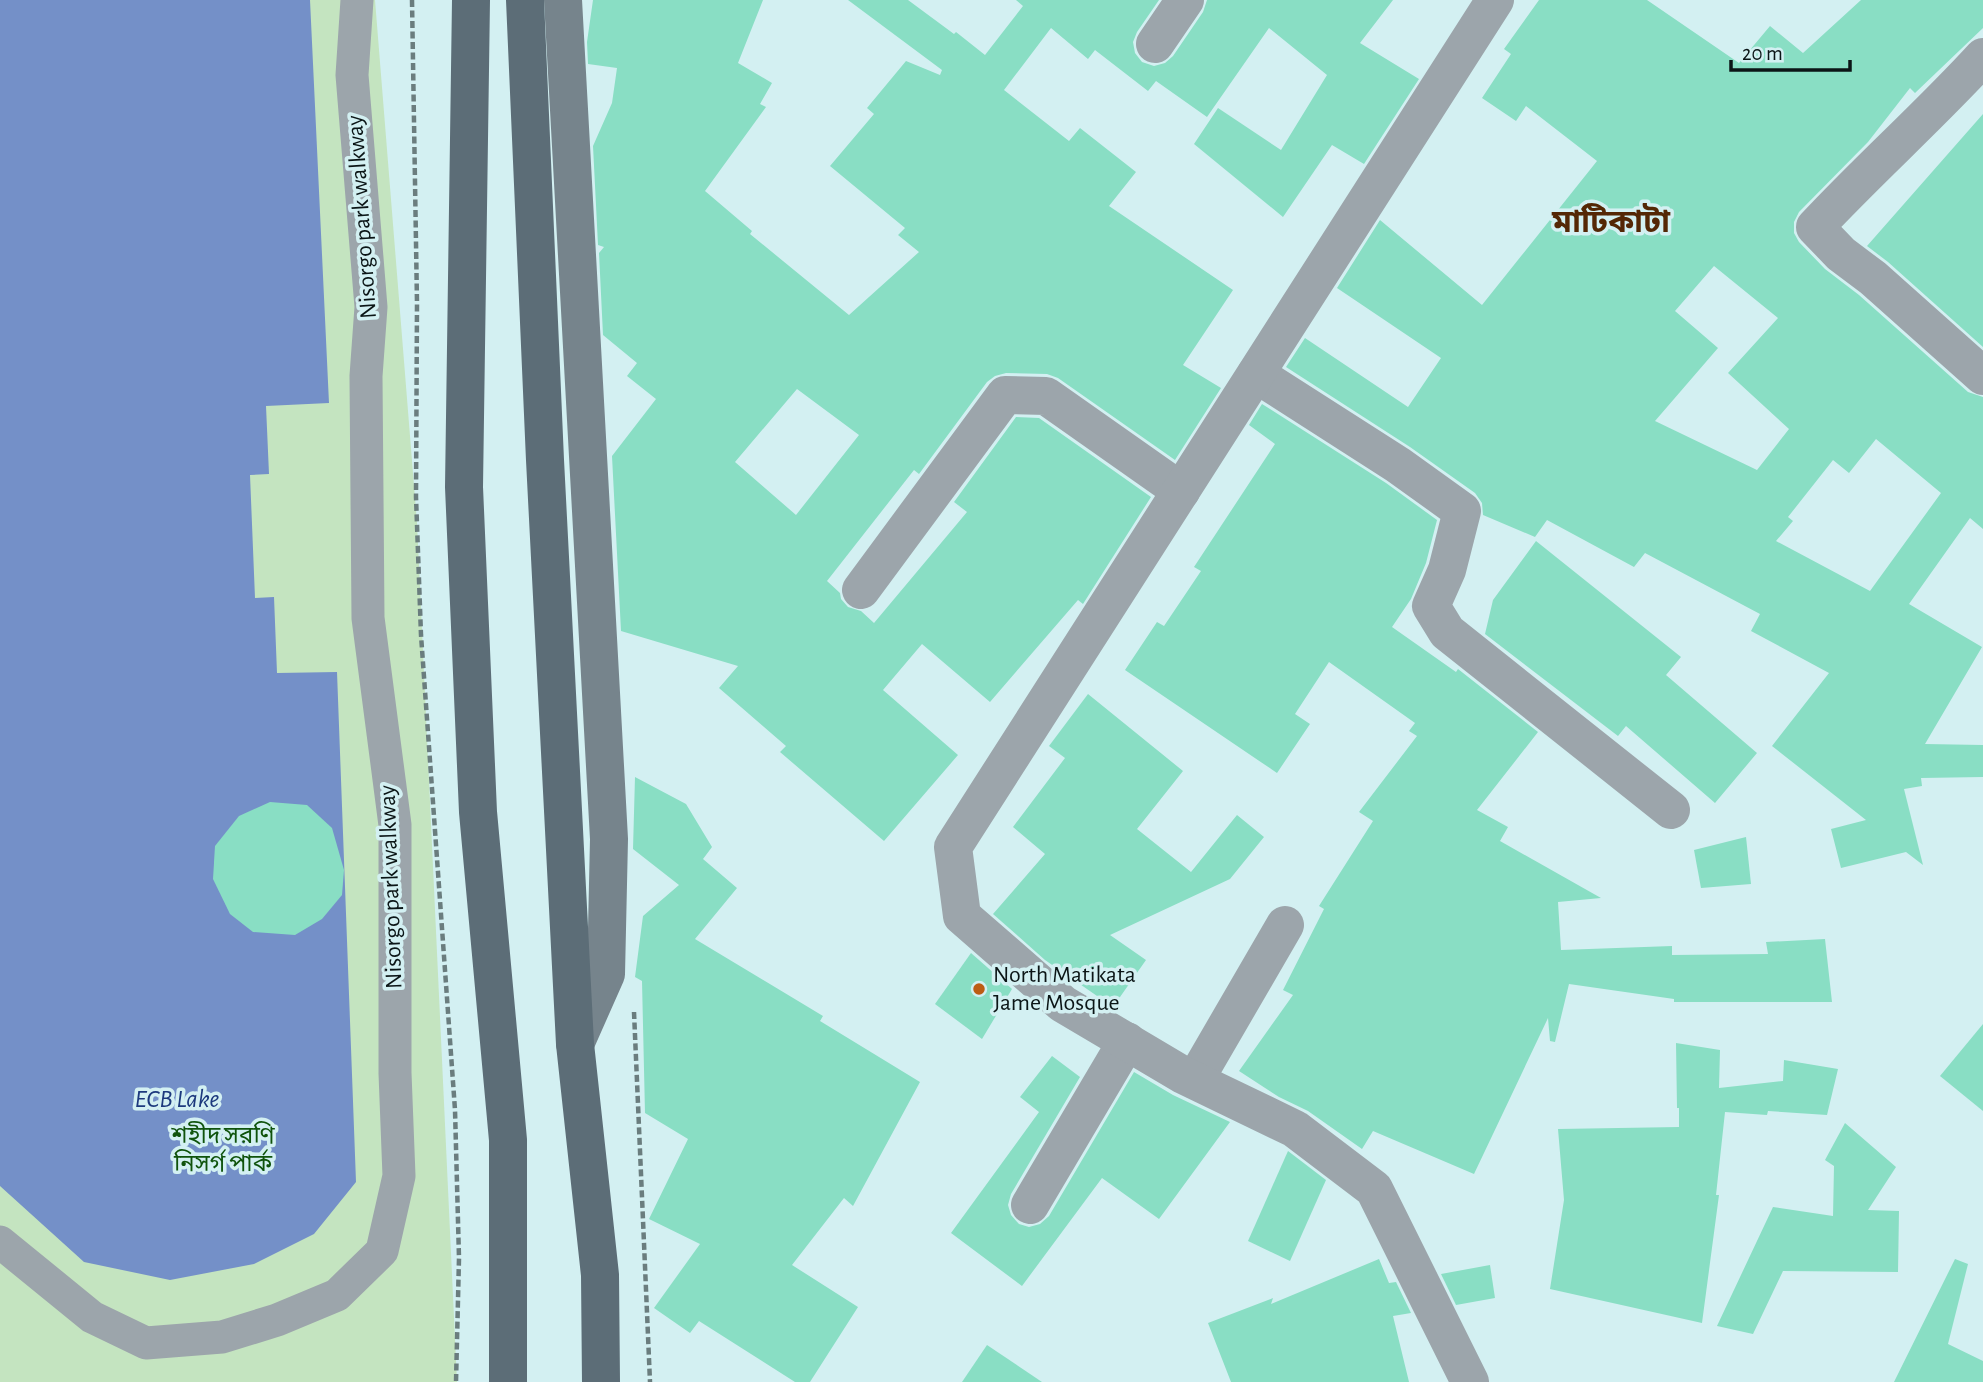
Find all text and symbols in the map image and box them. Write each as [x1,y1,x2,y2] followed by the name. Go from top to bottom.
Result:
[1731,28,1850,72] scale bar
[1742,43,1783,64] text: 20 m
[343,114,381,320] street label: Nisorgo park walkway
[1551,203,1671,238] district label: মাটিকাটা
[375,785,407,989] street label: Nisorgo park walkway
[993,963,1136,1015] place label: North Matikata Jame Mosque
[971,981,987,997] marker: North Matikata Jame Mosque
[135,1086,220,1112] water label: ECB Lake
[170,1121,276,1176] park label: শহীদ সরণি নিসর্গ পার্ক

